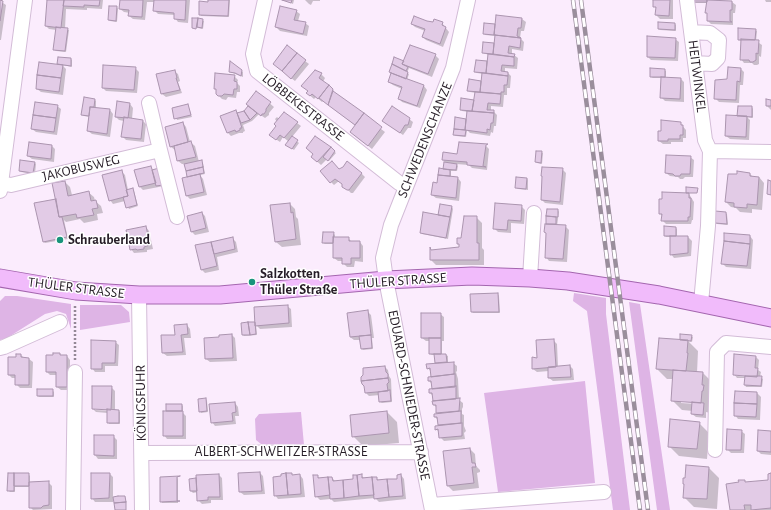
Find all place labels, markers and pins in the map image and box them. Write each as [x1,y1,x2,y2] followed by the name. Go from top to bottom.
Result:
[68,232,150,248] place label: Schrauberland
[55,235,65,245] marker: Schrauberland
[260,266,337,298] place label: Salzkotten, Thüler Straße
[247,277,257,287] marker: Salzkotten, Thüler Straße

